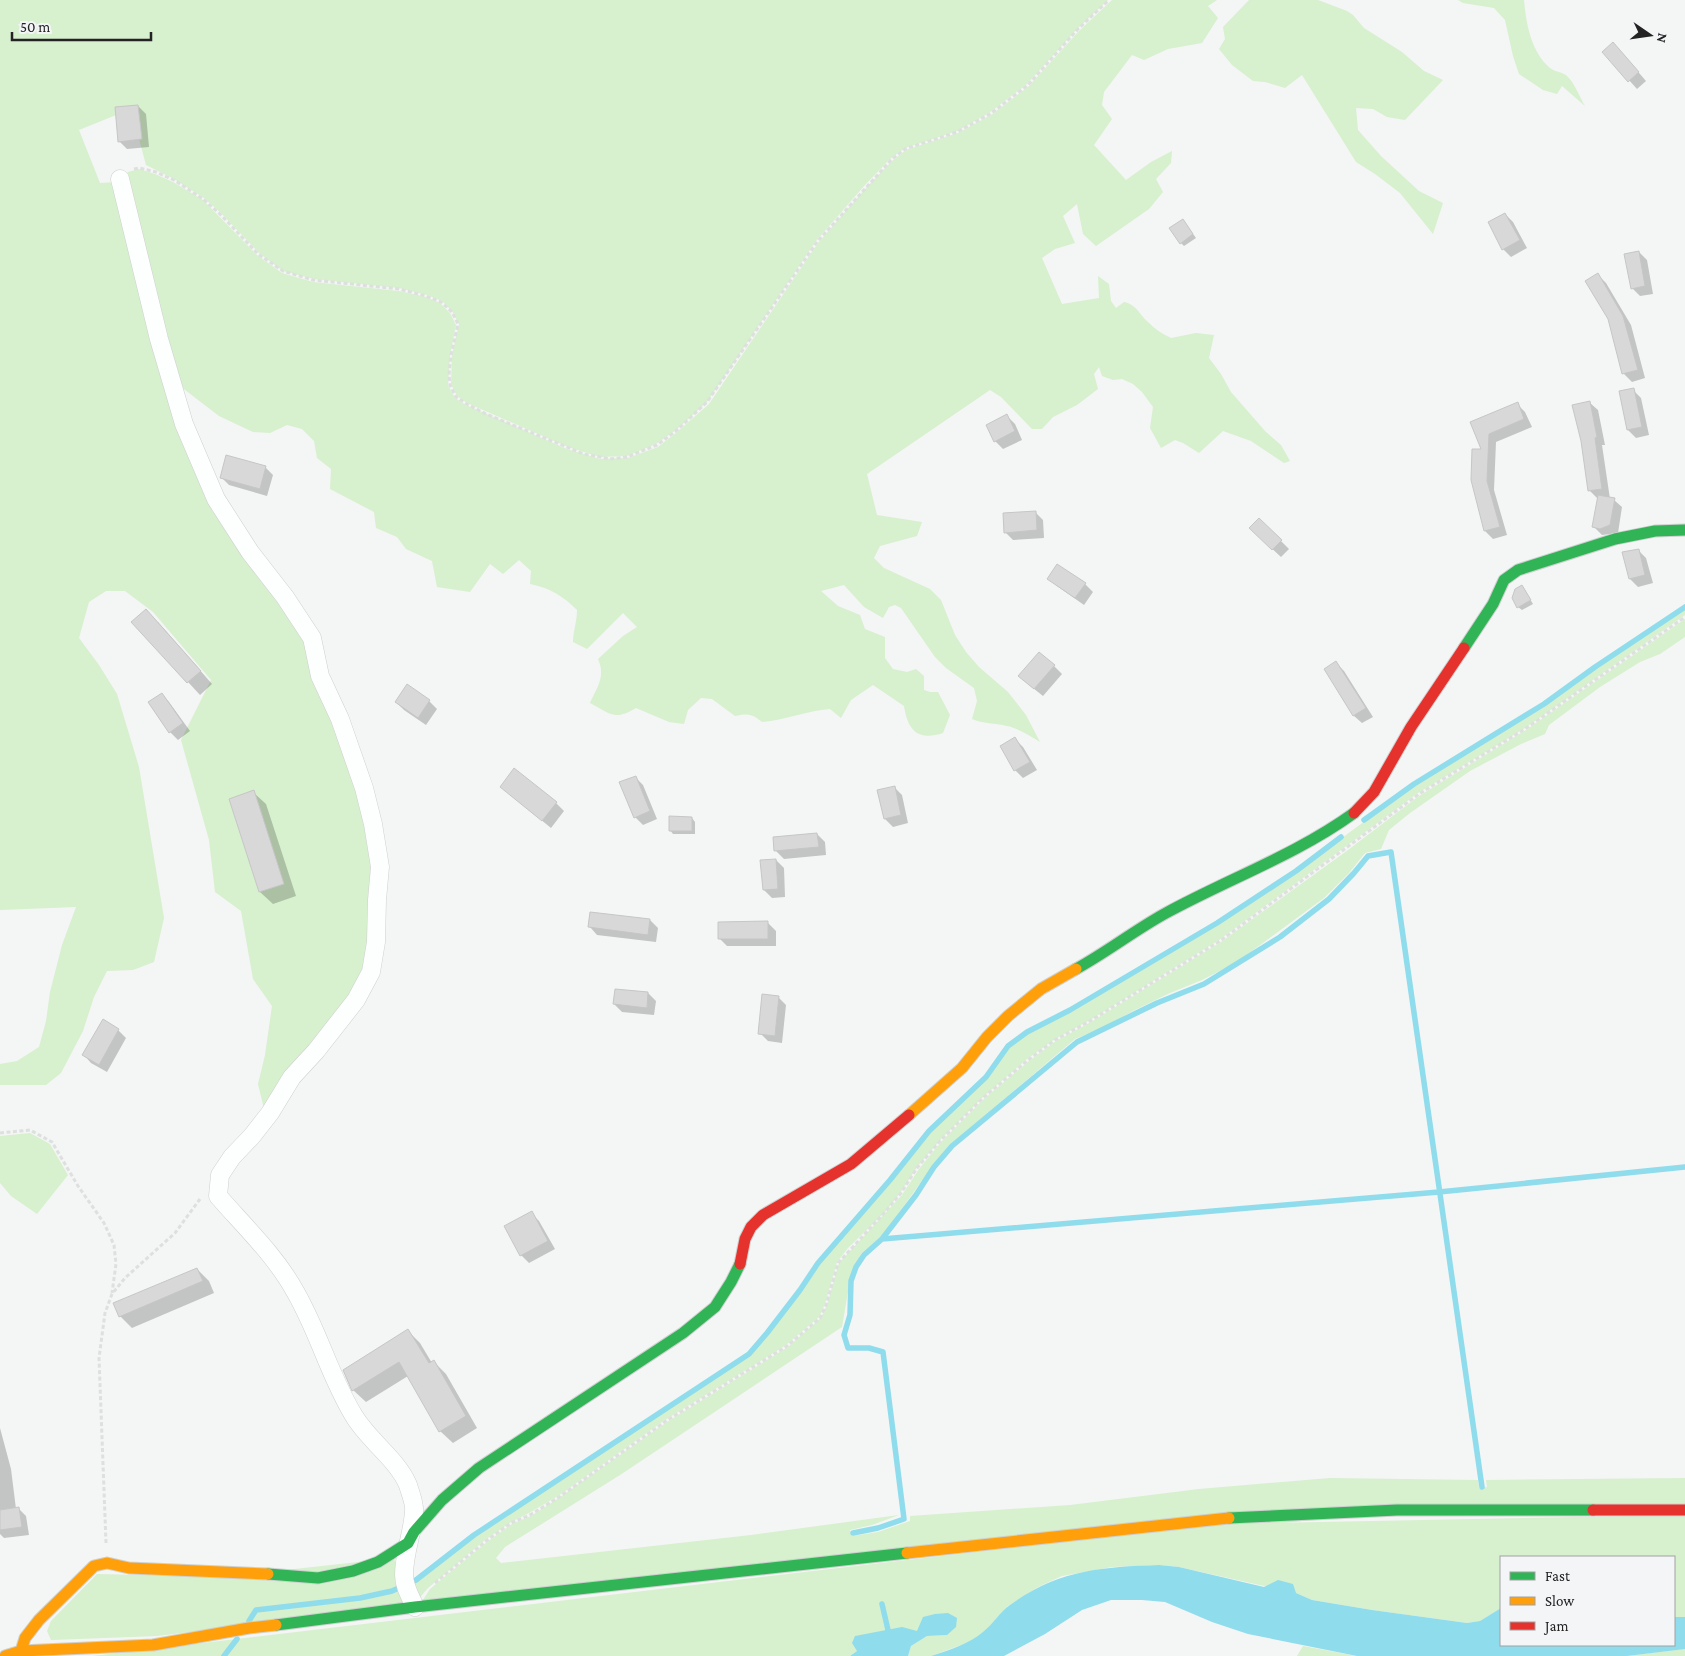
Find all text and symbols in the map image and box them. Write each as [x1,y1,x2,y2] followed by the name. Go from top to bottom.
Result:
[12,10,151,42] scale bar
[1625,10,1675,60] north arrow
[20,19,50,35] text: 50 m
[1654,31,1672,45] text: N
[1500,1556,1675,1646] legend
[1545,1568,1571,1584] text: Fast
[1545,1593,1575,1609] text: Slow
[1543,1618,1568,1635] text: Jam

